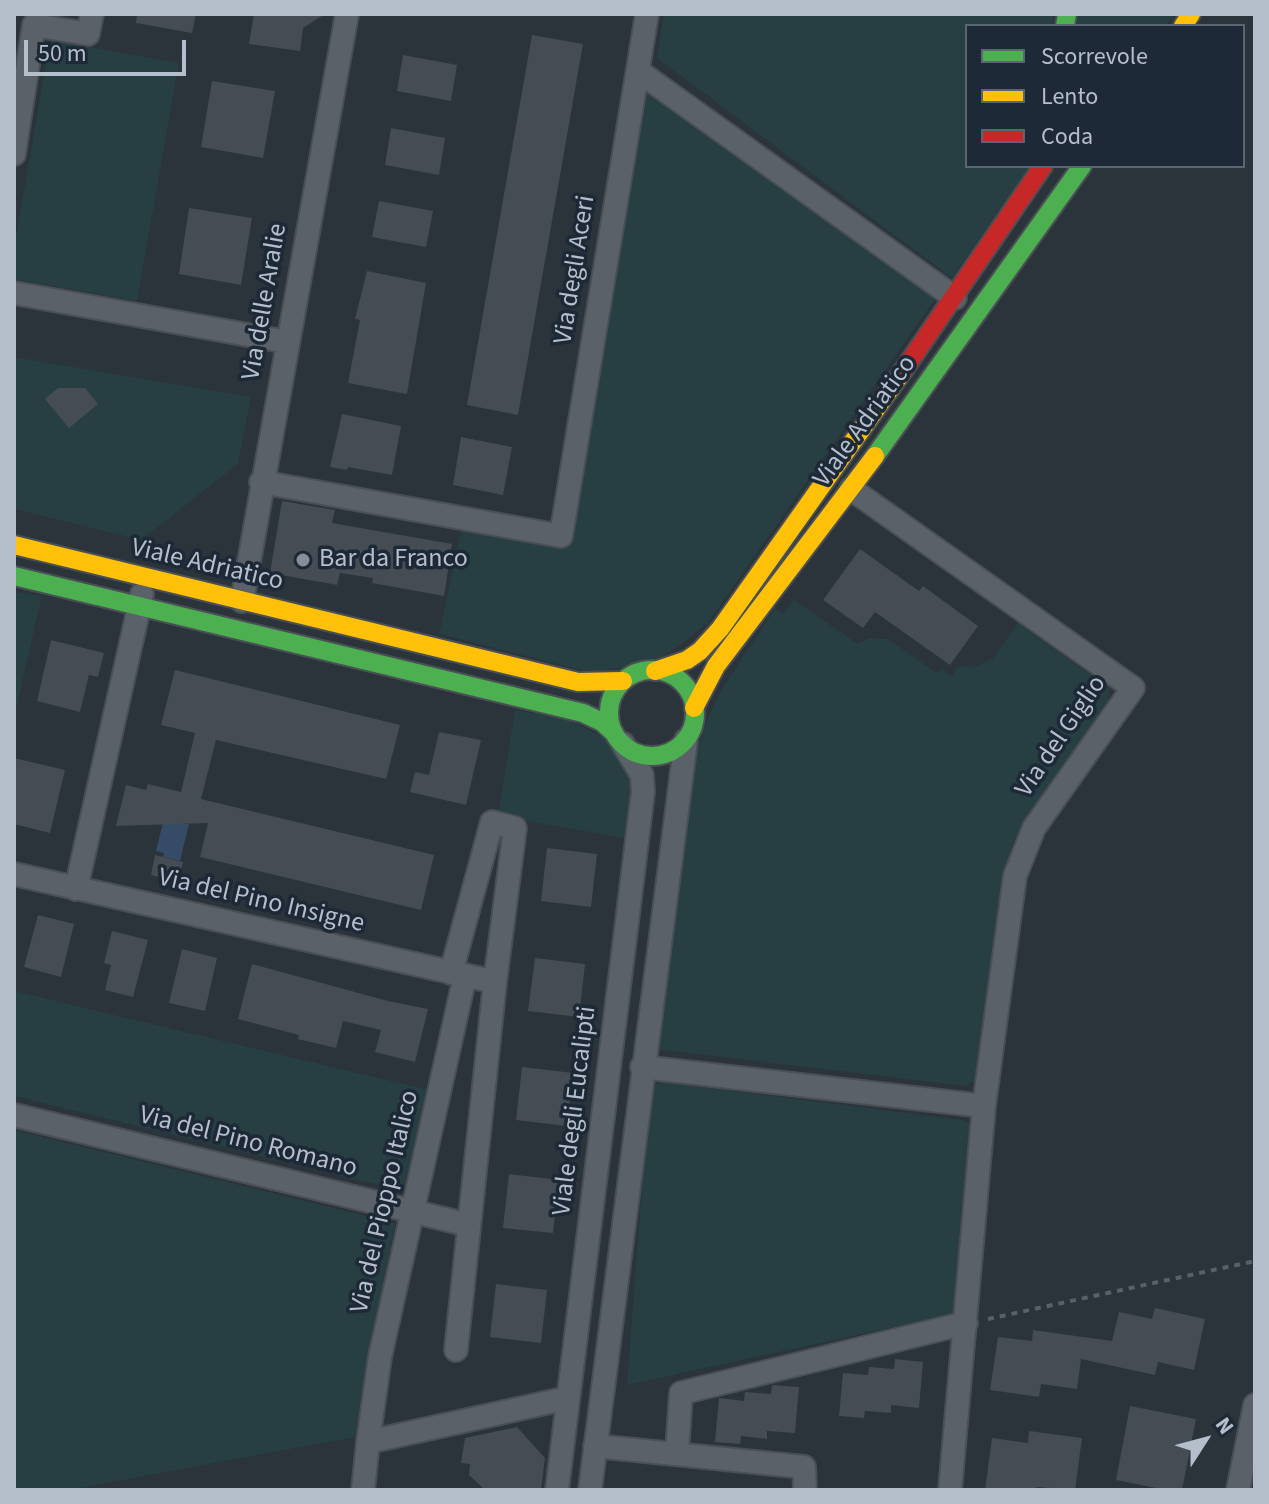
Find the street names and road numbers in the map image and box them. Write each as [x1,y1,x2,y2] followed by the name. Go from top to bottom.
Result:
[549,193,603,347] street label: Via degli Aceri
[237,221,295,383] street label: Via delle Aralie
[808,350,924,494] street label: Viale Adriatico
[128,533,286,599] street label: Viale Adriatico
[1010,670,1114,804] street label: Via del Giglio
[155,863,367,941] street label: Via del Pino Insigne
[548,1005,604,1217] street label: Viale degli Eucalipti
[345,1088,427,1316] street label: Via del Pioppo Italico
[136,1101,360,1185] street label: Via del Pino Romano

